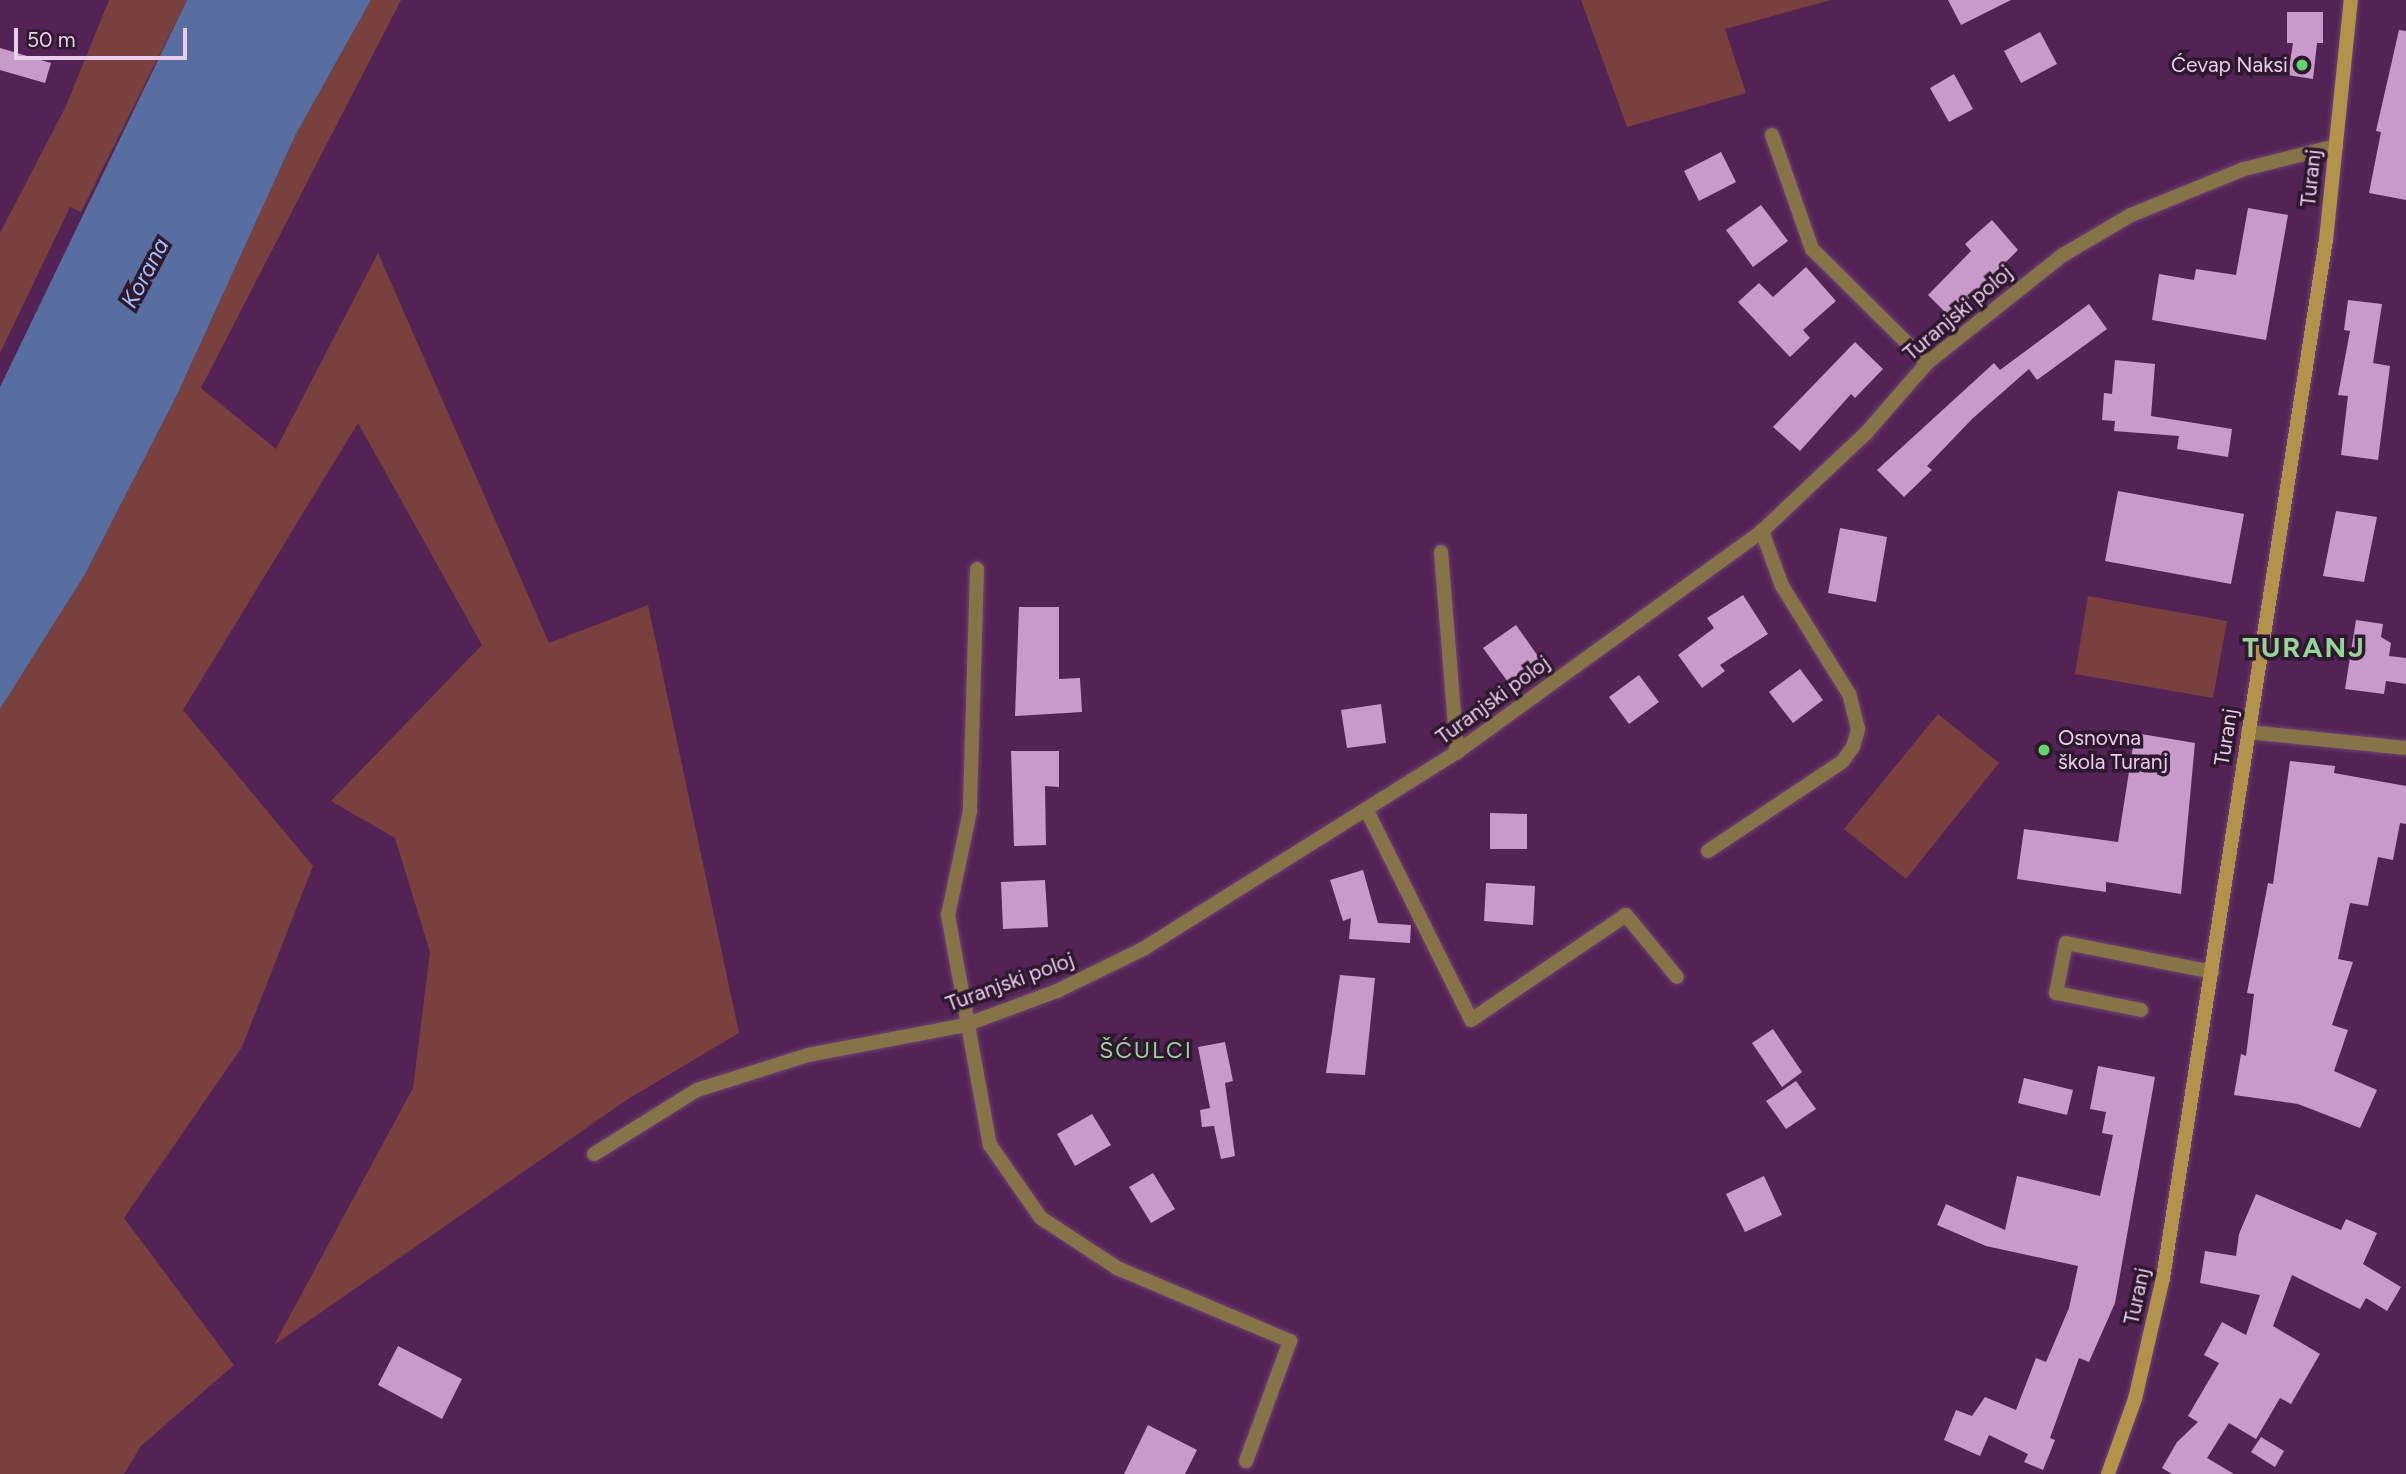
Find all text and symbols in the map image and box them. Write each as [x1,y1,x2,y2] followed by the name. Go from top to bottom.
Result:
[18,14,191,58] scale bar
[27,27,76,52] text: 50 m
[2171,52,2288,78] place label: Ćevap Naksi
[2294,57,2310,73] marker: Ćevap Naksi
[2295,148,2327,208] street label: Turanj
[115,233,175,313] water label: Korana
[1898,260,2018,366] street label: Turanjski poloj
[2243,630,2365,664] district label: TURANJ
[1431,650,1555,750] street label: Turanjski poloj
[2209,707,2243,767] street label: Turanj
[2058,725,2168,775] place label: Osnovna škola Turanj
[2036,742,2052,758] marker: Osnovna škola Turanj
[942,947,1078,1017] street label: Turanjski poloj
[1100,1036,1192,1064] district label: ŠĆULCI
[2119,1265,2155,1327] street label: Turanj

